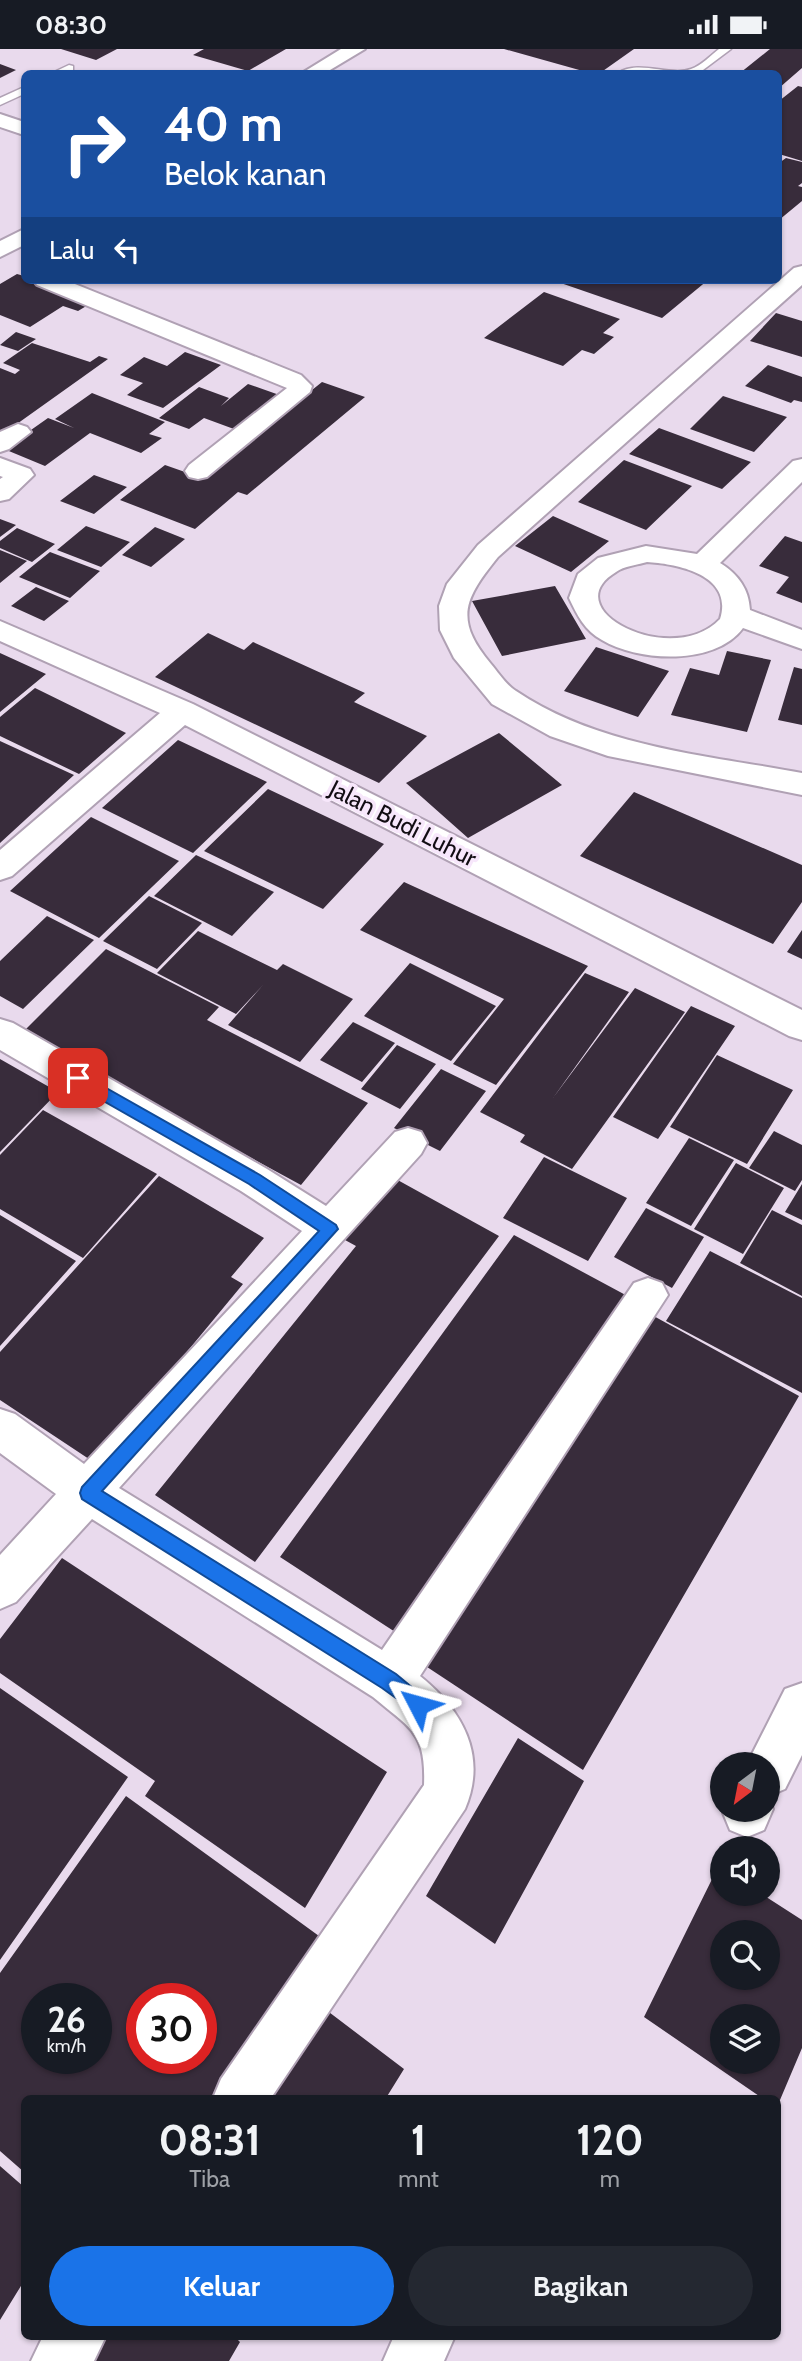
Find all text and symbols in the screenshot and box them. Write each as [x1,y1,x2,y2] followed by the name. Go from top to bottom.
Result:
[35,9,107,41] text: 08:30
[164,94,283,153] text: 40 m
[49,98,140,189] icon: right
[164,154,327,193] text: Belok kanan
[108,231,146,269] icon: left
[49,234,94,266] text: Lalu
[324,773,482,873] street label: Jalan Budi Luhur
[48,1048,108,1108] pin
[59,1059,97,1097] icon: arrive
[381,1668,455,1742] position arrow
[710,1752,780,1822] north arrow
[710,1752,780,2074] map controls
[710,1836,780,1906] button: sound
[710,1920,780,1990] button: search
[126,1983,217,2074] speed limit sign: 30
[47,1998,86,2041] text: 26
[710,2004,780,2074] button: layers
[47,2035,86,2057] text: km/h
[158,2114,261,2166] text: 08:31
[411,2114,426,2166] text: 1
[576,2114,644,2166] text: 120
[189,2165,230,2193] text: Tiba
[398,2165,439,2193] text: mnt
[600,2165,620,2193] text: m
[49,2246,394,2326] button: Keluar
[408,2246,753,2326] button: Bagikan

